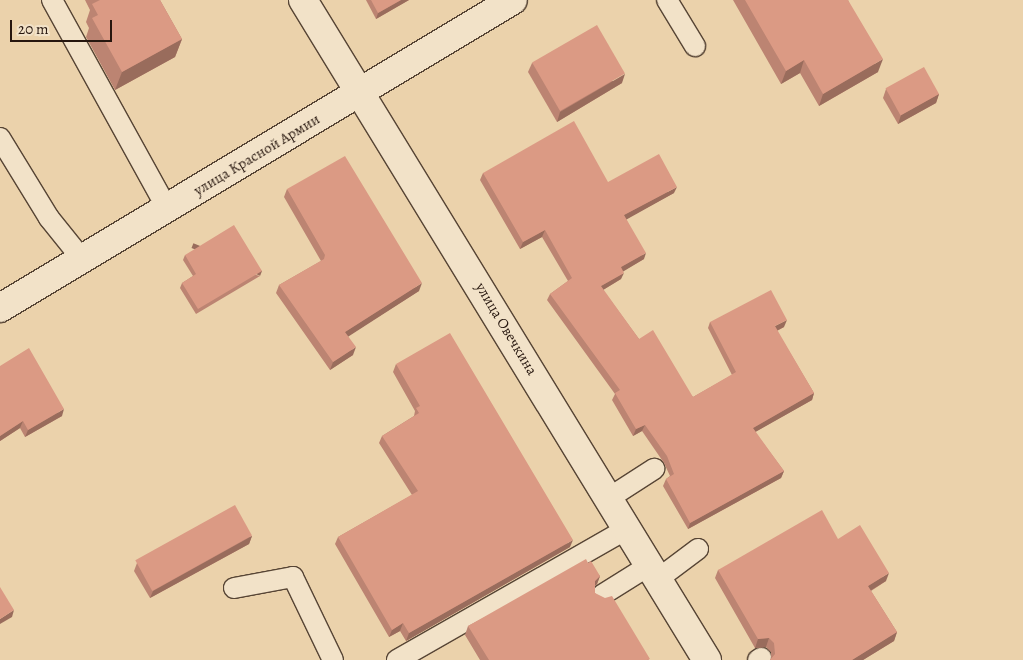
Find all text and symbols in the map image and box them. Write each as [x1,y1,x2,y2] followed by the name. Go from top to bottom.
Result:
[12,10,115,42] scale bar
[18,19,49,39] text: 20 m
[191,110,323,200] street label: улица Красной Армии
[471,279,541,379] street label: улица Овечкина

